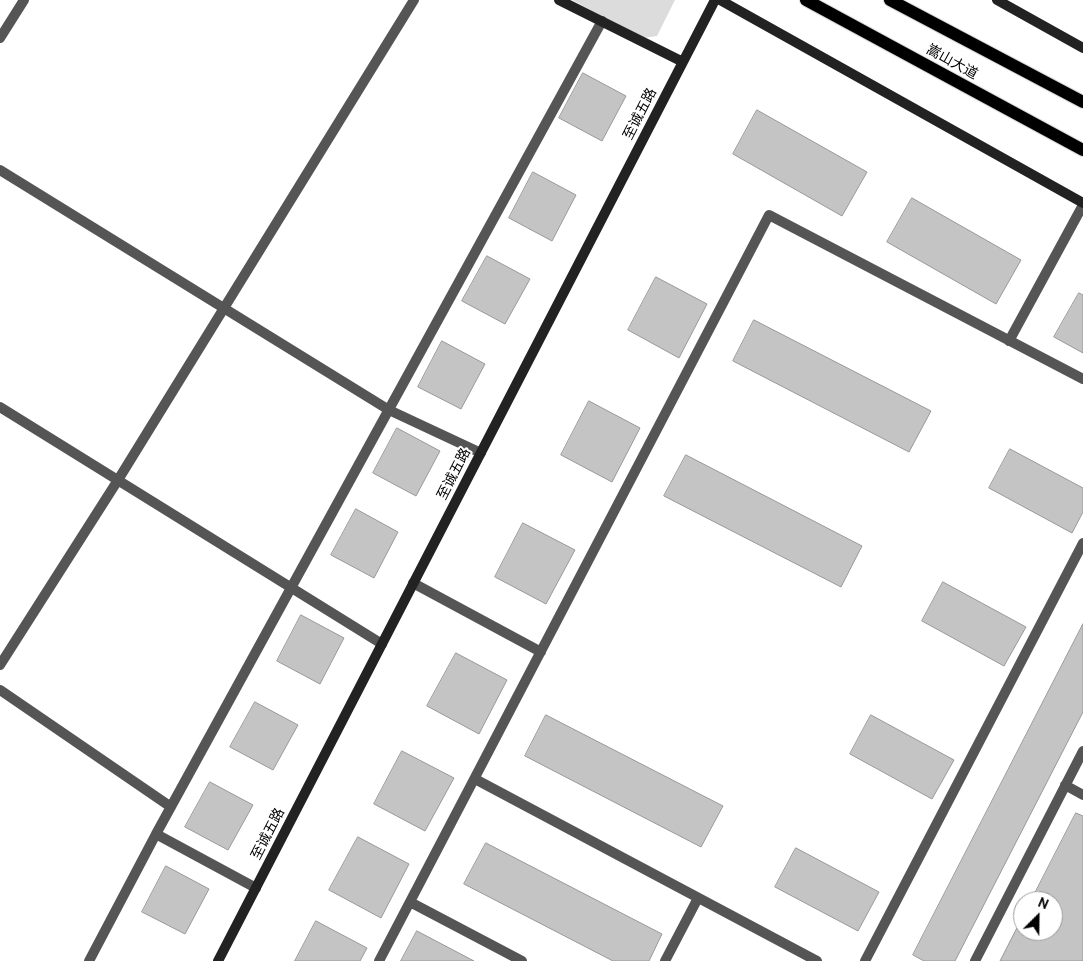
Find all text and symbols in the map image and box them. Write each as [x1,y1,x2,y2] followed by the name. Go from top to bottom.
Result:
[923,41,981,83] street label: 嵩山大道
[620,85,660,143] street label: 至诚五路
[434,445,474,503] street label: 至诚五路
[248,805,288,863] street label: 至诚五路
[1013,891,1063,941] north arrow
[1035,893,1052,913] text: N

